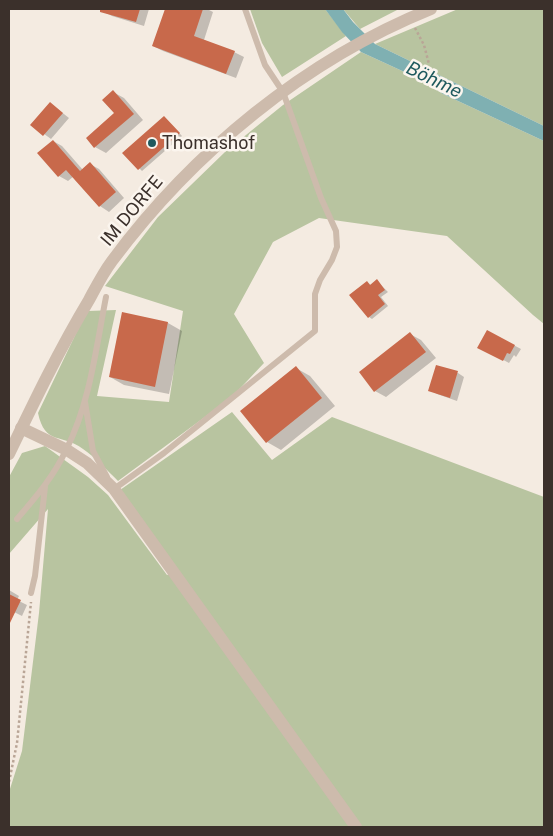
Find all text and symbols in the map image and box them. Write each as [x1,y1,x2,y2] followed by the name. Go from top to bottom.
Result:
[402,57,466,103] water label: Böhme
[162,132,255,154] place label: Thomashof
[146,137,158,149] marker: Thomashof
[96,171,168,251] street label: IM DORFE

